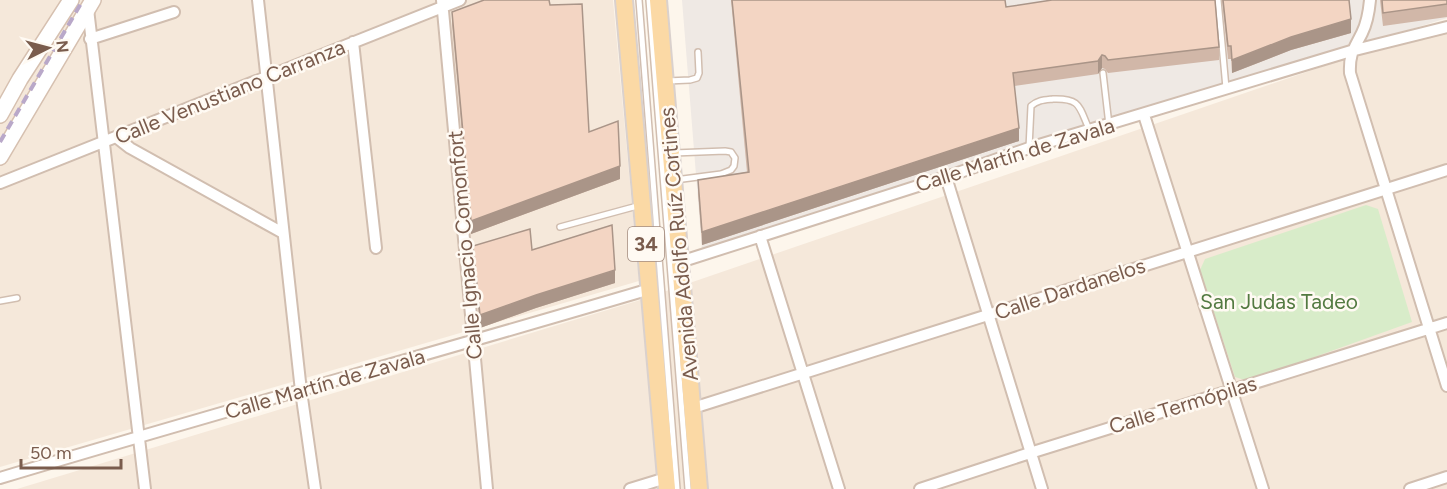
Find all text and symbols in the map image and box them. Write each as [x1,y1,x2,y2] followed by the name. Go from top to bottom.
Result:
[18,18,78,78] north arrow
[111,34,349,149] street label: Calle Venustiano Carranza
[52,39,73,54] text: N
[654,106,703,382] street label: Avenida Adolfo Ruíz Cortines
[912,112,1117,197] street label: Calle Martín de Zavala
[442,129,487,361] street label: Calle Ignacio Comonfort
[628,227,664,261] road number: 34
[991,252,1148,325] street label: Calle Dardanelos
[1200,289,1358,314] park label: San Judas Tadeo
[222,343,428,424] street label: Calle Martín de Zavala
[1106,370,1260,439] street label: Calle Termópilas
[21,432,122,470] scale bar
[30,442,72,464] text: 50 m

